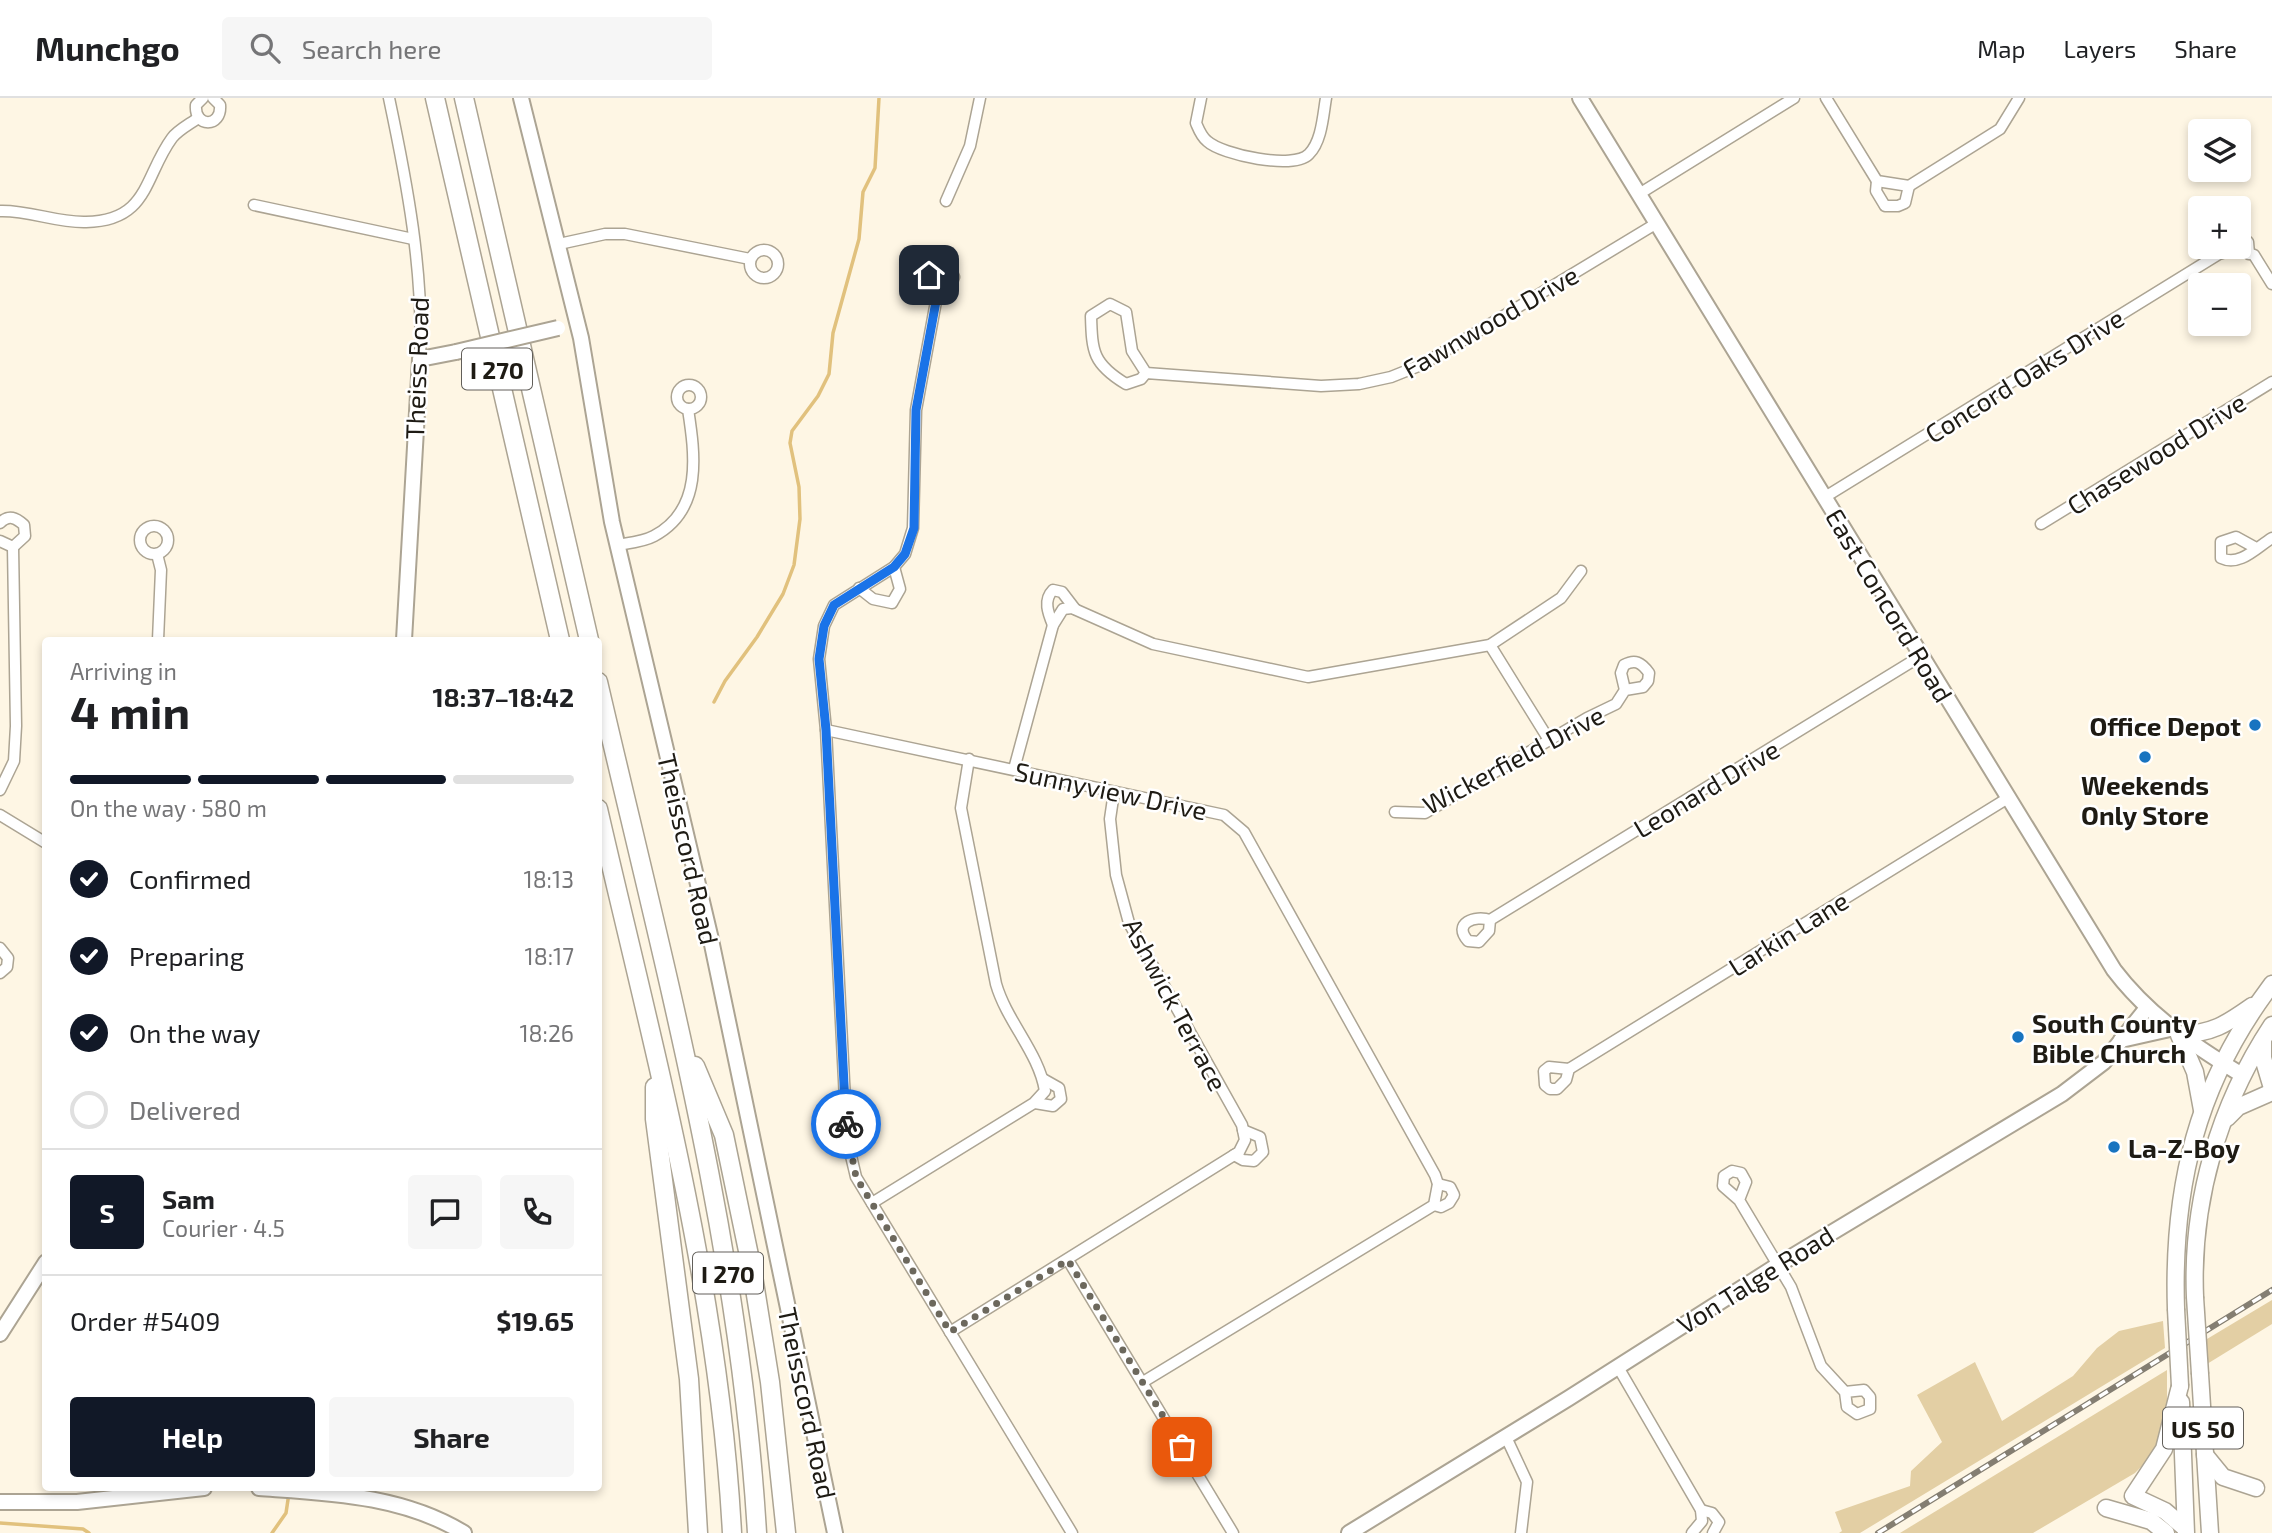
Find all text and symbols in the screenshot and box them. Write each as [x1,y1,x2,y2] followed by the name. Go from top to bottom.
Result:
[222,17,712,80] search box
[35,28,180,68] text: Munchgo
[246,29,284,67] icon: search
[302,33,441,64] text: Search here
[1977,34,2025,63] text: Map
[2063,34,2136,63] text: Layers
[2174,34,2237,63] text: Share
[2188,119,2251,336] map controls
[2188,119,2251,182] button: layers
[2188,196,2251,259] button: +
[899,245,959,305] pin
[910,256,948,294] icon: home
[1397,258,1583,384] street label: Fawnwood Drive
[2188,273,2251,336] button: −
[398,296,434,440] street label: Theiss Road
[1919,301,2129,449] street label: Concord Oaks Drive
[462,348,532,390] road number: I 270
[2061,386,2251,520] street label: Chasewood Drive
[1820,503,1960,707] street label: East Concord Road
[70,657,177,685] text: Arriving in
[432,681,574,712] text: 18:37–18:42
[70,683,190,738] text: 4 min
[1417,698,1609,820] street label: Wickerfield Drive
[2089,710,2241,741] place label: Office Depot
[2247,717,2263,733] marker: Office Depot
[1628,732,1784,844] street label: Leonard Drive
[2137,749,2153,765] marker: Weekends Only Store
[652,750,726,948] street label: Theisscord Road
[1012,754,1210,826] street label: Sunnyview Drive
[2081,769,2209,831] place label: Weekends Only Store
[70,794,267,822] text: On the way · 580 m
[70,860,108,898] icon: check
[129,863,252,894] text: Confirmed
[524,865,574,893] text: 18:13
[1722,884,1854,982] street label: Larkin Lane
[1117,912,1235,1096] street label: Ashwick Terrace
[70,937,108,975] icon: check
[129,940,244,971] text: Preparing
[525,942,574,970] text: 18:17
[2032,1007,2197,1068] place label: South County Bible Church
[70,1014,108,1052] icon: check
[129,1017,260,1048] text: On the way
[519,1019,574,1047] text: 18:26
[2010,1029,2026,1045] marker: South County Bible Church
[811,1089,881,1159] courier
[129,1094,241,1125] text: Delivered
[827,1105,865,1143] icon: bike
[2128,1132,2240,1164] place label: La-Z-Boy
[2106,1139,2122,1155] marker: La-Z-Boy
[408,1175,482,1249] button: chat
[500,1175,574,1249] button: phone
[162,1183,215,1214] text: Sam
[99,1197,115,1228] text: S
[162,1214,285,1242] text: Courier · 4.5
[1671,1219,1839,1339] street label: Von Talge Road
[693,1252,763,1294] road number: I 270
[773,1304,843,1502] street label: Theisscord Road
[70,1305,220,1336] text: Order #5409
[496,1305,574,1336] text: $19.65
[70,1397,315,1477] button: Help
[329,1397,574,1477] button: Share
[2163,1408,2243,1448] road number: US 50
[1152,1417,1212,1477] pin
[1163,1428,1201,1466] icon: bag

